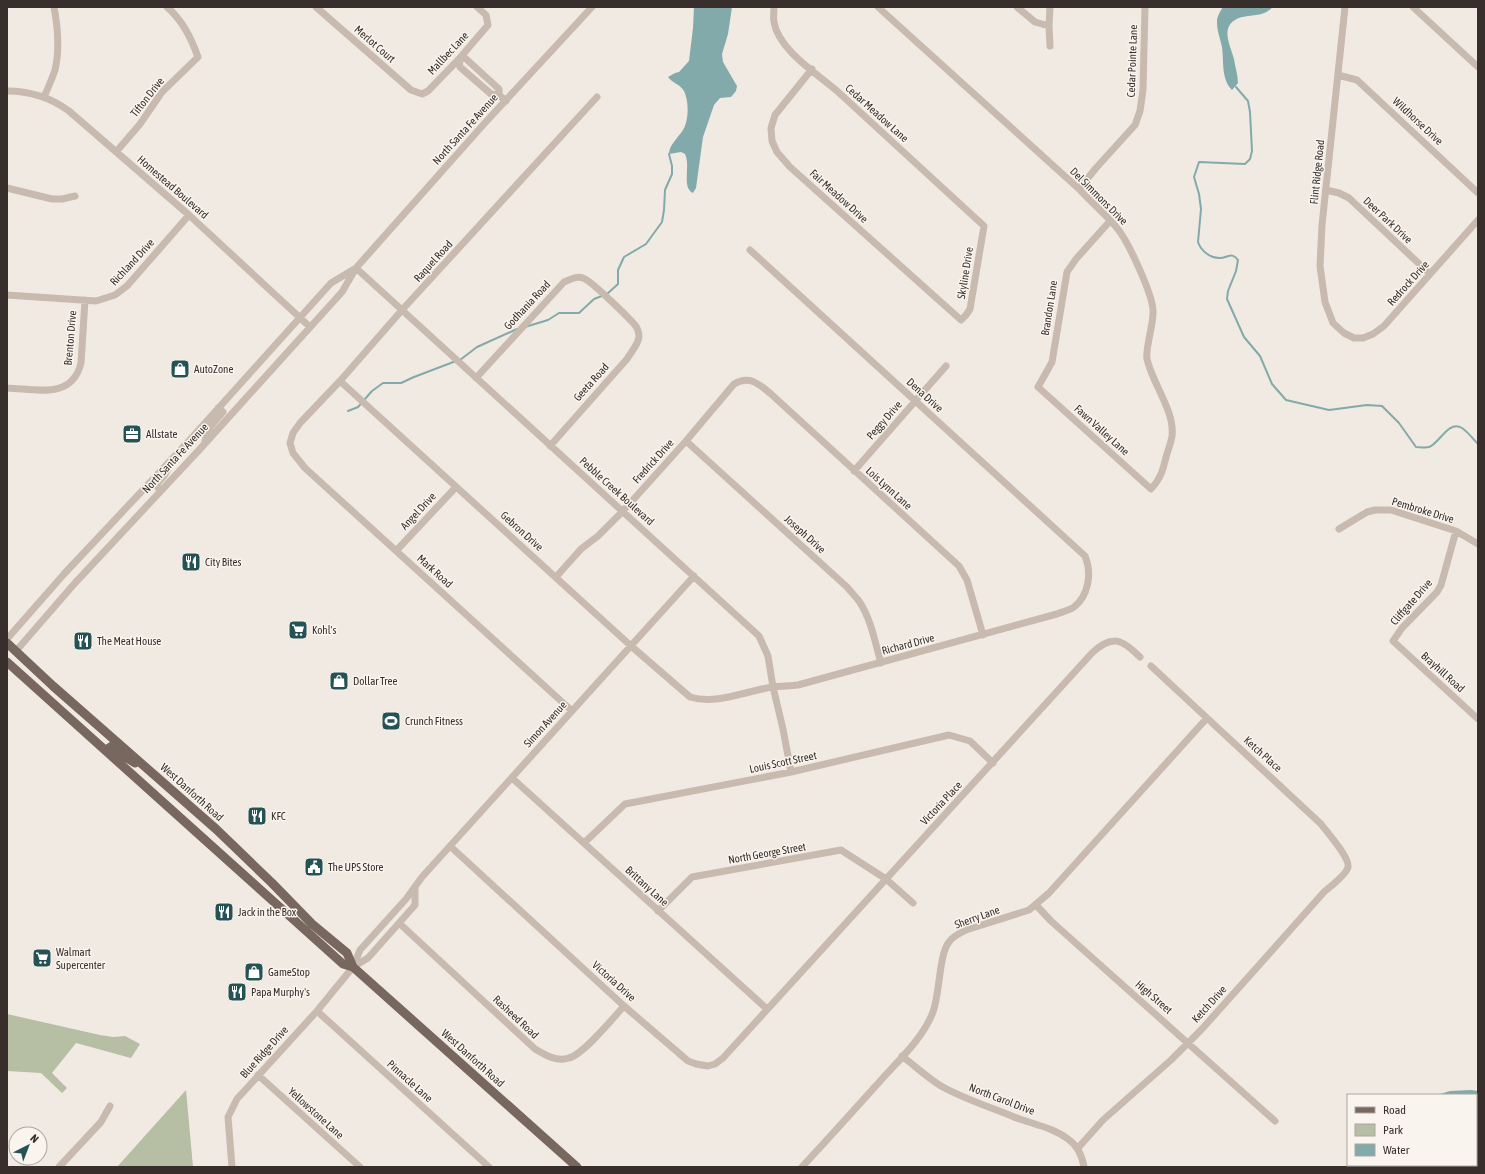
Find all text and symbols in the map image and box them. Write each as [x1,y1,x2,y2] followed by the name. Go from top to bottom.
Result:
[352,23,398,65] street label: Merlot Court
[1125,25,1139,97] street label: Cedar Pointe Lane
[425,29,471,77] street label: Mallbec Lane
[128,75,166,119] street label: Tifton Drive
[843,82,911,144] street label: Cedar Meadow Lane
[430,91,500,167] street label: North Santa Fe Avenue
[1390,95,1446,147] street label: Wildhorse Drive
[1308,139,1326,205] street label: Flint Ridge Road
[135,153,211,221] street label: Homestead Boulevard
[1068,165,1130,227] street label: Del Simmons Drive
[808,167,870,225] street label: Fair Meadow Drive
[1361,194,1415,246] street label: Deer Park Drive
[108,236,156,288] street label: Richland Drive
[411,238,455,284] street label: Raquel Road
[955,246,975,300] street label: Skyline Drive
[1385,258,1431,308] street label: Redrock Drive
[501,278,553,332] street label: Godhania Road
[1039,280,1059,336] street label: Brandon Lane
[62,310,78,366] street label: Brenton Drive
[169,358,191,380] shop icon: AutoZone
[571,361,611,403] street label: Geeta Road
[194,363,233,375] place label: AutoZone
[904,376,946,414] street label: Dena Drive
[864,398,904,442] street label: Peggy Drive
[1072,402,1132,458] street label: Fawn Valley Lane
[140,421,210,495] street label: North Santa Fe Avenue
[121,423,143,445] office icon: Allstate
[146,428,177,440] place label: Allstate
[630,436,676,486] street label: Fredrick Drive
[577,454,657,528] street label: Pebble Creek Boulevard
[864,464,914,512] street label: Lois Lynn Lane
[398,490,438,532] street label: Angel Drive
[1391,495,1456,525] street label: Pembroke Drive
[498,509,546,553] street label: Gebron Drive
[782,512,828,556] street label: Joseph Drive
[180,551,202,573] restaurant icon: City Bites
[415,552,455,590] street label: Mark Road
[205,556,241,568] place label: City Bites
[1388,577,1434,627] street label: Cliffgate Drive
[287,619,309,641] supermarket icon: Kohl's
[312,624,336,636] place label: Kohl's
[72,630,94,652] restaurant icon: The Meat House
[880,631,936,657] street label: Richard Drive
[97,635,161,647] place label: The Meat House
[1419,649,1467,695] street label: Brayhill Road
[328,670,350,692] shop icon: Dollar Tree
[353,675,397,687] place label: Dollar Tree
[521,699,569,749] street label: Simon Avenue
[380,710,402,732] sports icon: Crunch Fitness
[405,715,463,727] place label: Crunch Fitness
[1242,734,1284,774] street label: Ketch Place
[748,749,818,775] street label: Louis Scott Street
[158,761,226,823] street label: West Danforth Road
[918,779,964,827] street label: Victoria Place
[246,805,268,827] restaurant icon: KFC
[271,810,286,822] place label: KFC
[727,840,807,866] street label: North George Street
[303,856,325,878] public building icon: The UPS Store
[328,861,384,873] place label: The UPS Store
[623,864,671,908] street label: Brittany Lane
[213,901,235,923] restaurant icon: Jack in the Box
[953,903,1001,931] street label: Sherry Lane
[238,906,297,918] place label: Jack in the Box
[56,946,106,971] place label: Walmart Supercenter
[31,947,53,969] supermarket icon: Walmart Supercenter
[590,958,638,1004] street label: Victoria Drive
[243,961,265,983] shop icon: GameStop
[268,966,310,978] place label: GameStop
[1133,978,1175,1016] street label: High Street
[226,981,248,1003] restaurant icon: Papa Murphy's
[1189,983,1229,1025] street label: Ketch Drive
[251,986,310,998] place label: Papa Murphy's
[491,993,541,1041] street label: Rasheed Road
[238,1024,290,1080] street label: Blue Ridge Drive
[439,1027,507,1089] street label: West Danforth Road
[385,1058,435,1104] street label: Pinnacle Lane
[968,1081,1036,1117] street label: North Carol Drive
[286,1085,346,1141] street label: Yellowstone Lane
[1347,1094,1477,1166] legend
[1383,1103,1406,1117] text: Road
[1383,1123,1404,1137] text: Park
[8,1126,48,1166] north arrow
[28,1132,41,1145] text: N
[1383,1143,1410,1157] text: Water

